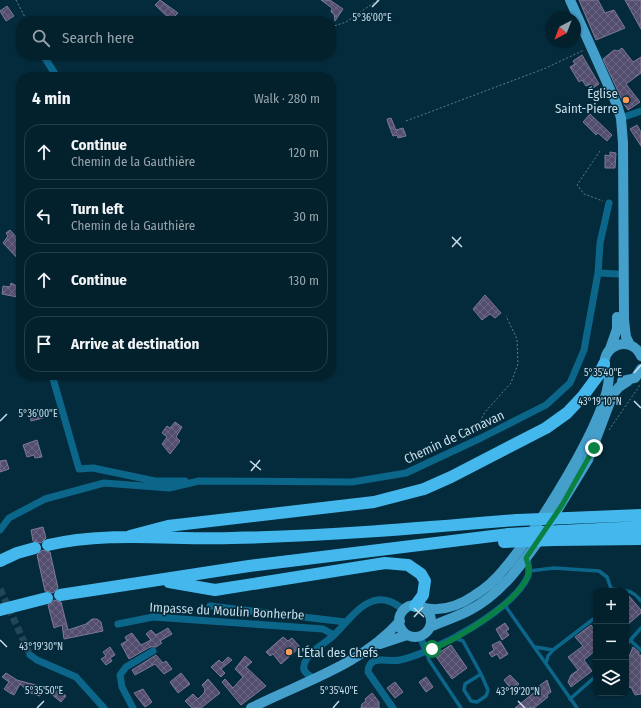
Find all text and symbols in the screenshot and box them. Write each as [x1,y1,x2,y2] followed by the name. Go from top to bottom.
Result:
[352,12,392,24] text: 5°36'00"E
[545,12,581,48] north arrow
[16,16,336,60] search box
[30,27,52,49] icon: search
[62,29,134,47] text: Search here
[555,86,618,116] place label: Église Saint-Pierre
[32,88,71,109] text: 4 min
[254,91,320,106] text: Walk · 280 m
[621,95,631,105] marker: Église Saint-Pierre
[71,136,127,154] text: Continue
[33,141,55,163] icon: ahead
[288,145,319,160] text: 120 m
[71,154,195,169] text: Chemin de la Gauthière
[71,200,124,218] text: Turn left
[33,205,55,227] icon: left
[293,209,319,224] text: 30 m
[71,218,195,233] text: Chemin de la Gauthière
[33,269,55,291] icon: ahead
[71,271,127,289] text: Continue
[288,273,319,288] text: 130 m
[33,333,55,355] icon: arrive
[71,335,199,353] text: Arrive at destination
[584,367,622,379] text: 5°35'40"E
[578,396,622,408] text: 43°19'10"N
[402,407,506,467] street label: Chemin de Carnavan
[18,408,58,420] text: 5°36'00"E
[585,439,603,457] route end
[593,588,629,696] map controls
[593,588,629,624] button: +
[149,599,305,623] street label: Impasse du Moulin Bonherbe
[593,624,629,660] button: −
[423,640,441,658] route start
[19,641,63,653] text: 43°19'30"N
[297,645,379,660] place label: L'Étal des Chefs
[284,647,294,657] marker: L'Étal des Chefs
[593,660,629,696] button: layers
[25,685,63,697] text: 5°35'50"E
[320,685,358,697] text: 5°35'40"E
[496,686,540,698] text: 43°19'20"N

